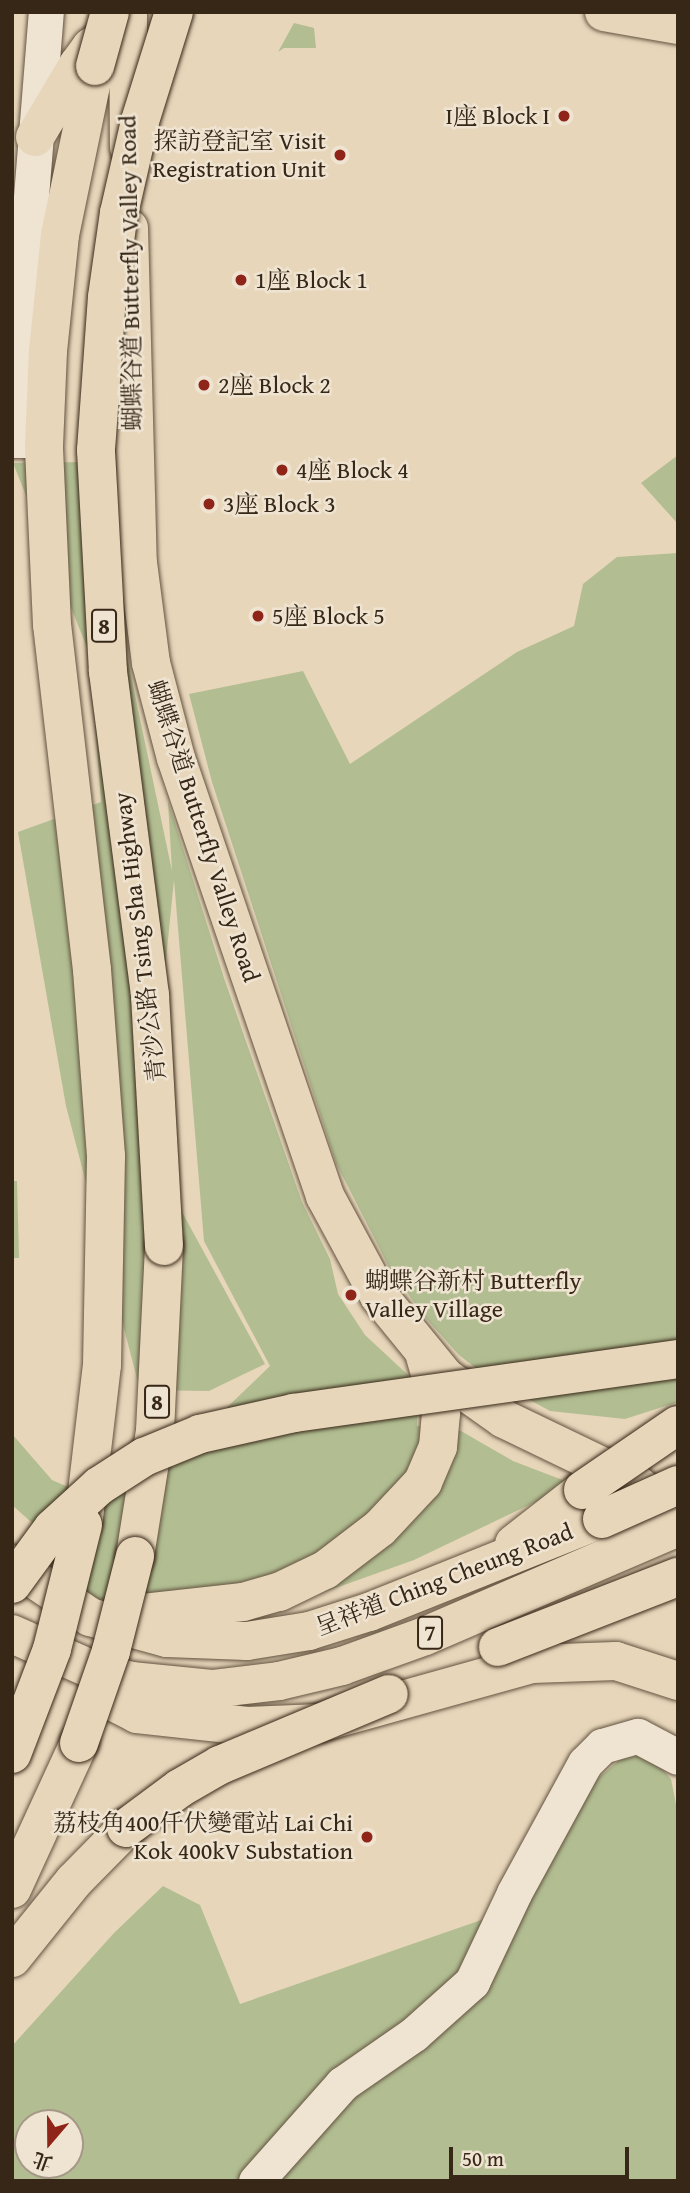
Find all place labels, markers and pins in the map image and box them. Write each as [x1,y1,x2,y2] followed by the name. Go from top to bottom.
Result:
[446,102,550,130] place label: I座 Block I
[556,108,572,124] marker: I座 Block I
[153,127,326,183] place label: 探訪登記室 Visit Registration Unit
[332,147,348,163] marker: 探訪登記室 Visit Registration Unit
[255,266,368,294] place label: 1座 Block 1
[233,272,249,288] marker: 1座 Block 1
[218,371,331,399] place label: 2座 Block 2
[196,377,212,393] marker: 2座 Block 2
[296,456,409,484] place label: 4座 Block 4
[274,462,290,478] marker: 4座 Block 4
[223,490,336,518] place label: 3座 Block 3
[201,496,217,512] marker: 3座 Block 3
[272,602,385,630] place label: 5座 Block 5
[250,608,266,624] marker: 5座 Block 5
[365,1267,581,1323] place label: 蝴蝶谷新村 Butterfly Valley Village
[343,1287,359,1303] marker: 蝴蝶谷新村 Butterfly Valley Village
[53,1809,353,1865] place label: 荔枝角400仟伏變電站 Lai Chi Kok 400kV Substation
[359,1829,375,1845] marker: 荔枝角400仟伏變電站 Lai Chi Kok 400kV Substation

